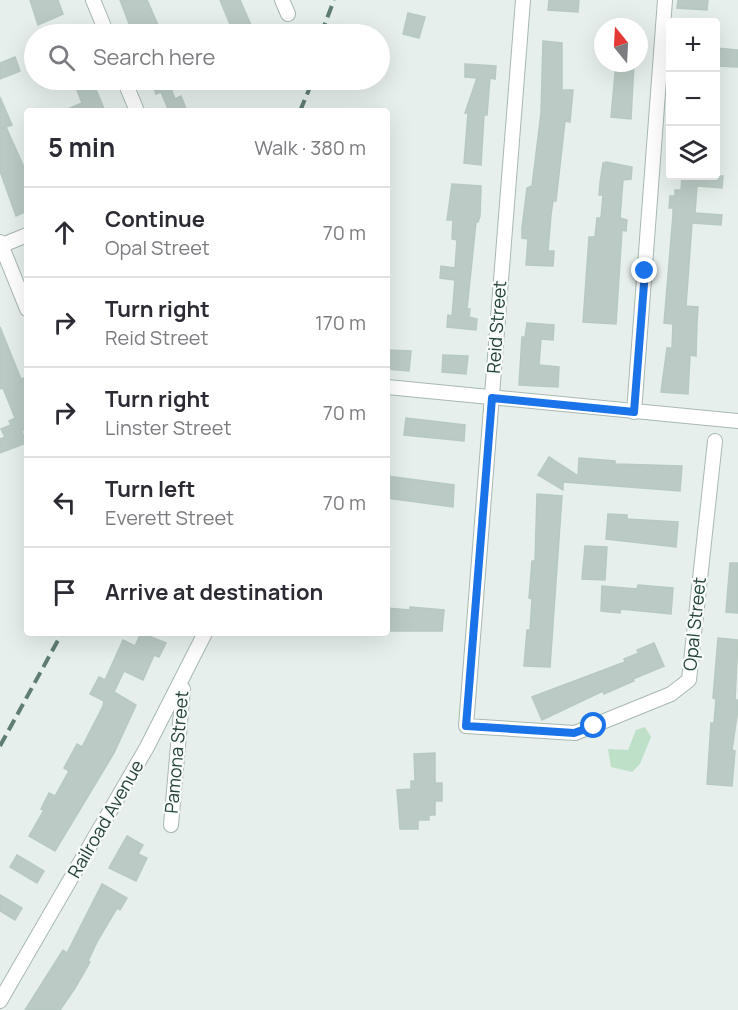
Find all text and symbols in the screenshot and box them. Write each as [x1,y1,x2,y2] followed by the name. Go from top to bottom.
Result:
[594,18,648,72] north arrow
[666,18,720,180] map controls
[666,18,720,72] button: +
[24,24,390,90] search box
[45,41,78,74] icon: search
[93,42,215,72] text: Search here
[666,72,720,126] button: −
[666,126,720,180] button: layers
[48,129,115,165] text: 5 min
[254,134,366,161] text: Walk · 380 m
[105,204,205,234] text: Continue
[48,216,81,249] icon: ahead
[323,219,366,246] text: 70 m
[105,234,210,261] text: Opal Street
[631,257,657,283] route end
[481,280,511,374] street label: Reid Street
[105,294,210,324] text: Turn right
[48,306,81,339] icon: right
[315,309,366,336] text: 170 m
[105,324,209,351] text: Reid Street
[105,384,210,414] text: Turn right
[48,396,81,429] icon: right
[323,399,366,426] text: 70 m
[105,414,232,441] text: Linster Street
[105,474,195,504] text: Turn left
[48,486,81,519] icon: left
[323,489,366,516] text: 70 m
[105,504,234,531] text: Everett Street
[48,576,81,609] icon: arrive
[677,576,711,672] street label: Opal Street
[105,577,323,607] text: Arrive at destination
[159,689,193,814] street label: Pamona Street
[580,712,606,738] route start
[62,755,149,882] street label: Railroad Avenue

